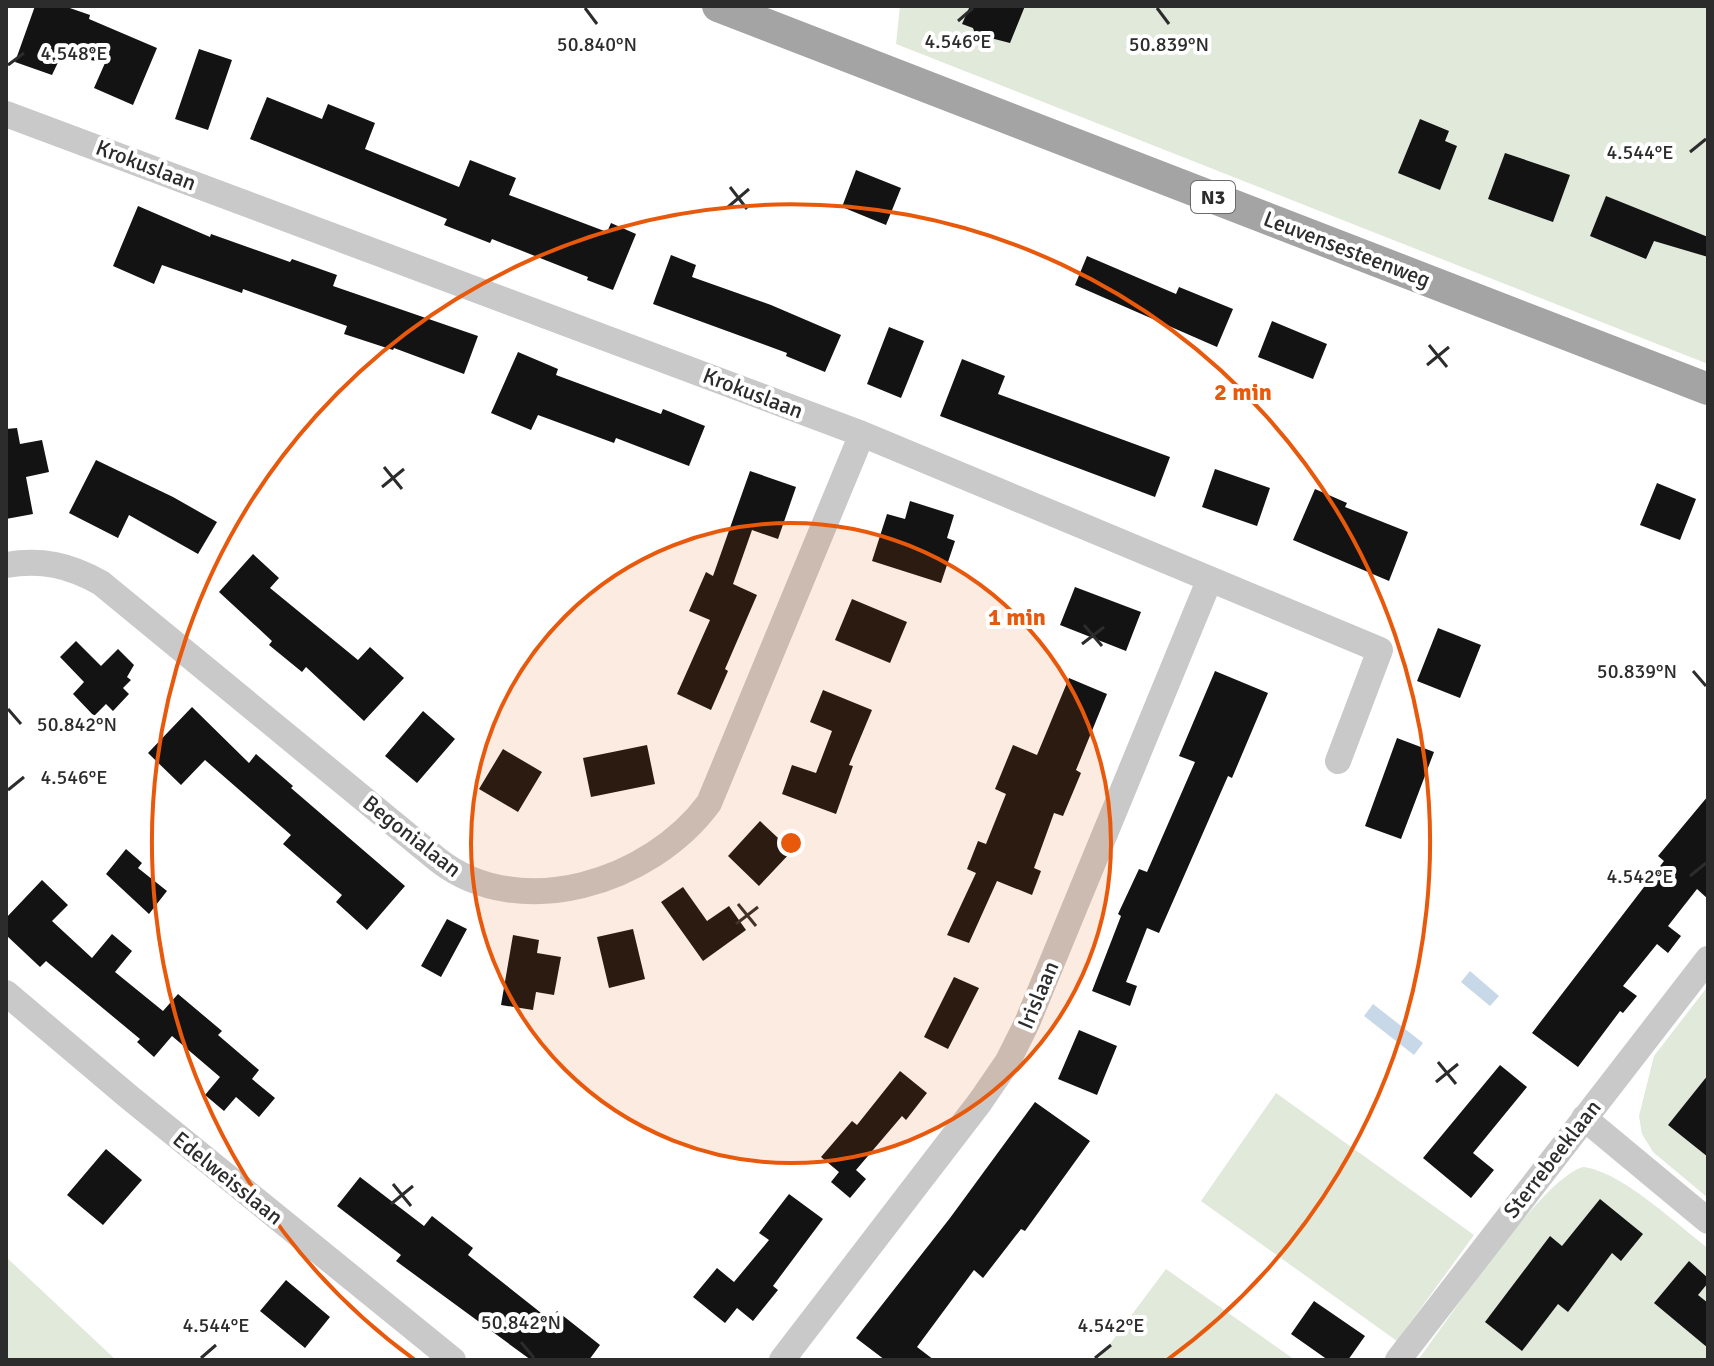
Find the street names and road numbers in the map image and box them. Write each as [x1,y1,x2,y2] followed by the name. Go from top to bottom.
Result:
[92,134,200,196] street label: Krokuslaan
[1191,181,1235,213] road number: N3
[1260,205,1434,293] street label: Leuvensesteenweg
[699,362,807,424] street label: Krokuslaan
[357,789,467,883] street label: Begonialaan
[1012,957,1064,1033] street label: Irislaan
[1497,1094,1607,1224] street label: Sterrebeeklaan
[168,1125,288,1231] street label: Edelweisslaan

